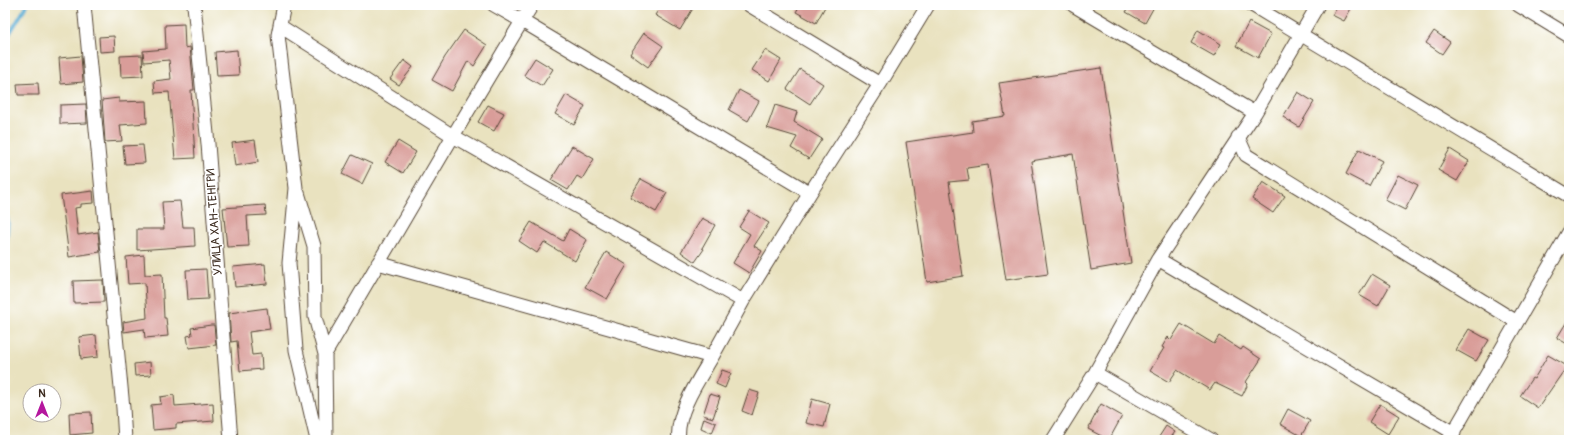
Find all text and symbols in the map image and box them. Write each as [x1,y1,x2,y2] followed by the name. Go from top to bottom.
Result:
[203,168,226,276] street label: УЛИЦА ХАН-ТЕНГРИ
[22,383,62,423] north arrow
[38,387,46,400] text: N

